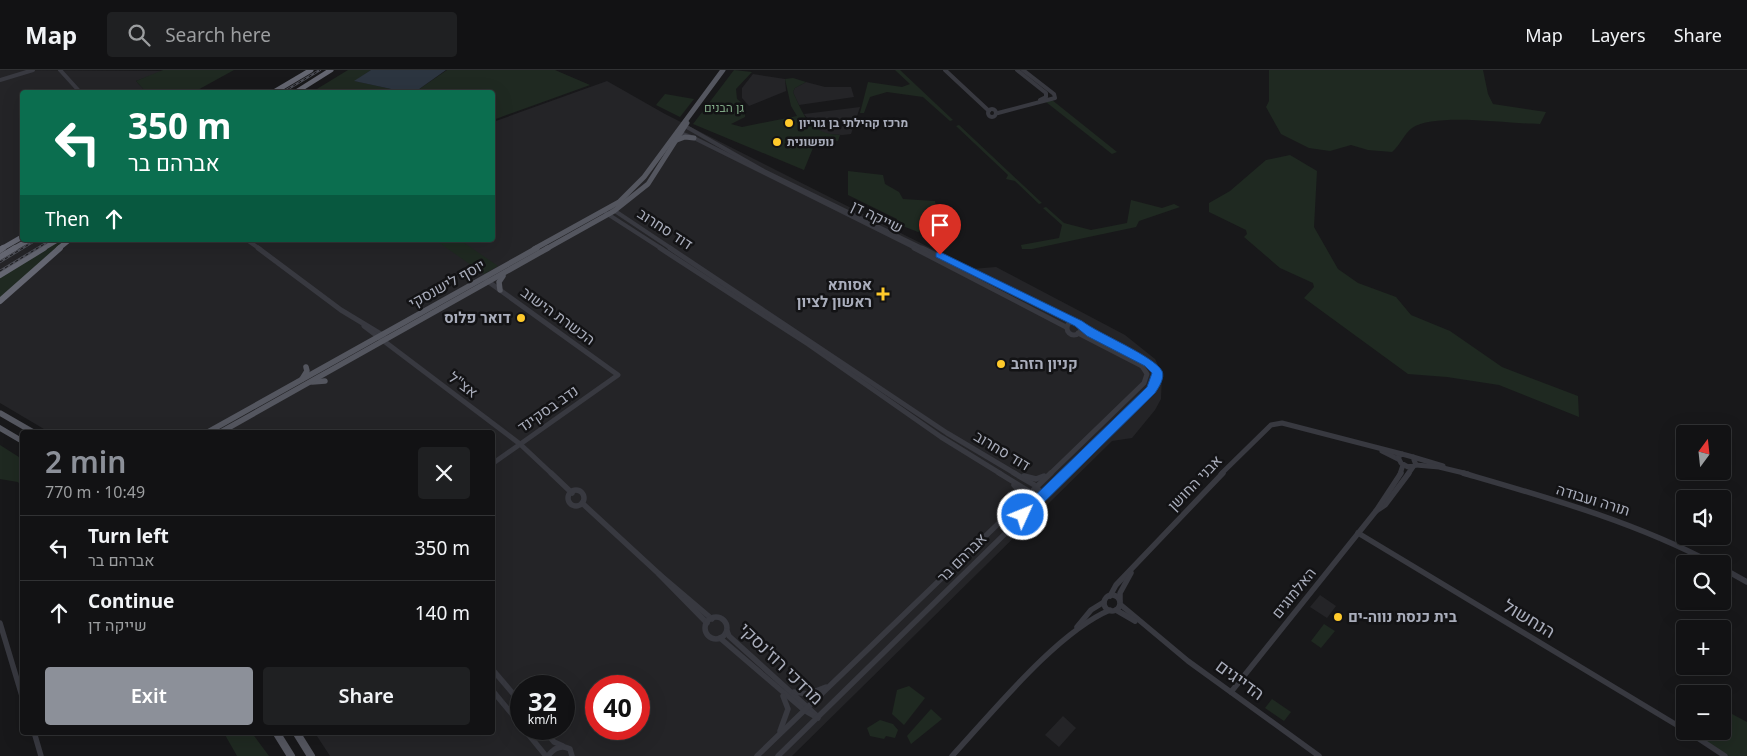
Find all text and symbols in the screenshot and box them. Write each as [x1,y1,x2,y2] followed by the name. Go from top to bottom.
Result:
[107,12,457,57] search box
[25,18,77,51] text: Map
[125,21,153,49] icon: search
[165,22,271,48] text: Search here
[1525,23,1563,47] text: Map
[1591,23,1646,47] text: Layers
[1674,23,1722,47] text: Share
[704,99,744,116] park label: גן הבנים
[128,102,231,149] text: 350 m
[45,110,110,175] icon: left
[799,114,908,131] place label: מרכז קהילתי בן גוריון
[783,117,795,129] marker: מרכז קהילתי בן גוריון
[787,133,834,150] place label: נופשונית
[771,136,783,148] marker: נופשונית
[128,147,220,177] text: אברהם בר
[848,195,907,237] street label: שייקה דן
[634,203,697,254] street label: דוד סחרוב
[919,204,961,255] pin
[100,205,128,233] icon: ahead
[45,206,90,232] text: Then
[926,211,954,239] icon: arrive
[405,254,488,312] street label: יוסף לישנסקי
[797,274,872,311] place label: אסותא ראשון לציון
[518,282,600,349] street label: הכשרת הישוב
[876,287,890,301] marker: אסותא ראשון לציון
[444,307,511,327] place label: דואר פלוס
[515,312,527,324] marker: דואר פלוס
[1011,353,1078,373] place label: קניון הזהב
[995,358,1007,370] marker: קניון הזהב
[445,367,482,402] street label: אצ"ל
[513,380,582,436] street label: נדב בסקינד
[1676,425,1731,480] north arrow
[1676,425,1731,740] map controls
[971,426,1035,475] street label: דוד סחרוב
[45,441,126,482] text: 2 min
[418,447,470,499] button: close
[1163,450,1226,514] street label: אבני החושן
[1554,478,1633,520] street label: תורה ועבודה
[45,481,145,503] text: 770 m · 10:49
[996,488,1048,540] position arrow
[1676,490,1731,545] button: sound
[88,523,169,549] text: Turn left
[932,528,990,586] street label: אברהם בר
[45,534,73,562] icon: left
[415,535,470,561] text: 350 m
[88,549,155,571] text: אברהם בר
[1676,555,1731,610] button: search
[1267,563,1320,622] street label: האלמוגים
[88,588,174,614] text: Continue
[1499,593,1560,643] street label: הנחשול
[45,599,73,627] icon: ahead
[415,600,470,626] text: 140 m
[1348,606,1457,626] place label: בית כנסת נווה-ים
[1332,611,1344,623] marker: בית כנסת נווה-ים
[88,614,147,636] text: שייקה דן
[734,617,829,710] street label: מרדכי רוז'נסקי
[1676,620,1731,675] button: +
[1211,653,1270,705] street label: הדייגים
[45,667,253,725] button: Exit
[263,667,470,725] button: Share
[585,675,650,740] speed limit sign: 40
[528,684,557,718] text: 32
[1676,685,1731,740] button: −
[528,711,557,728] text: km/h

